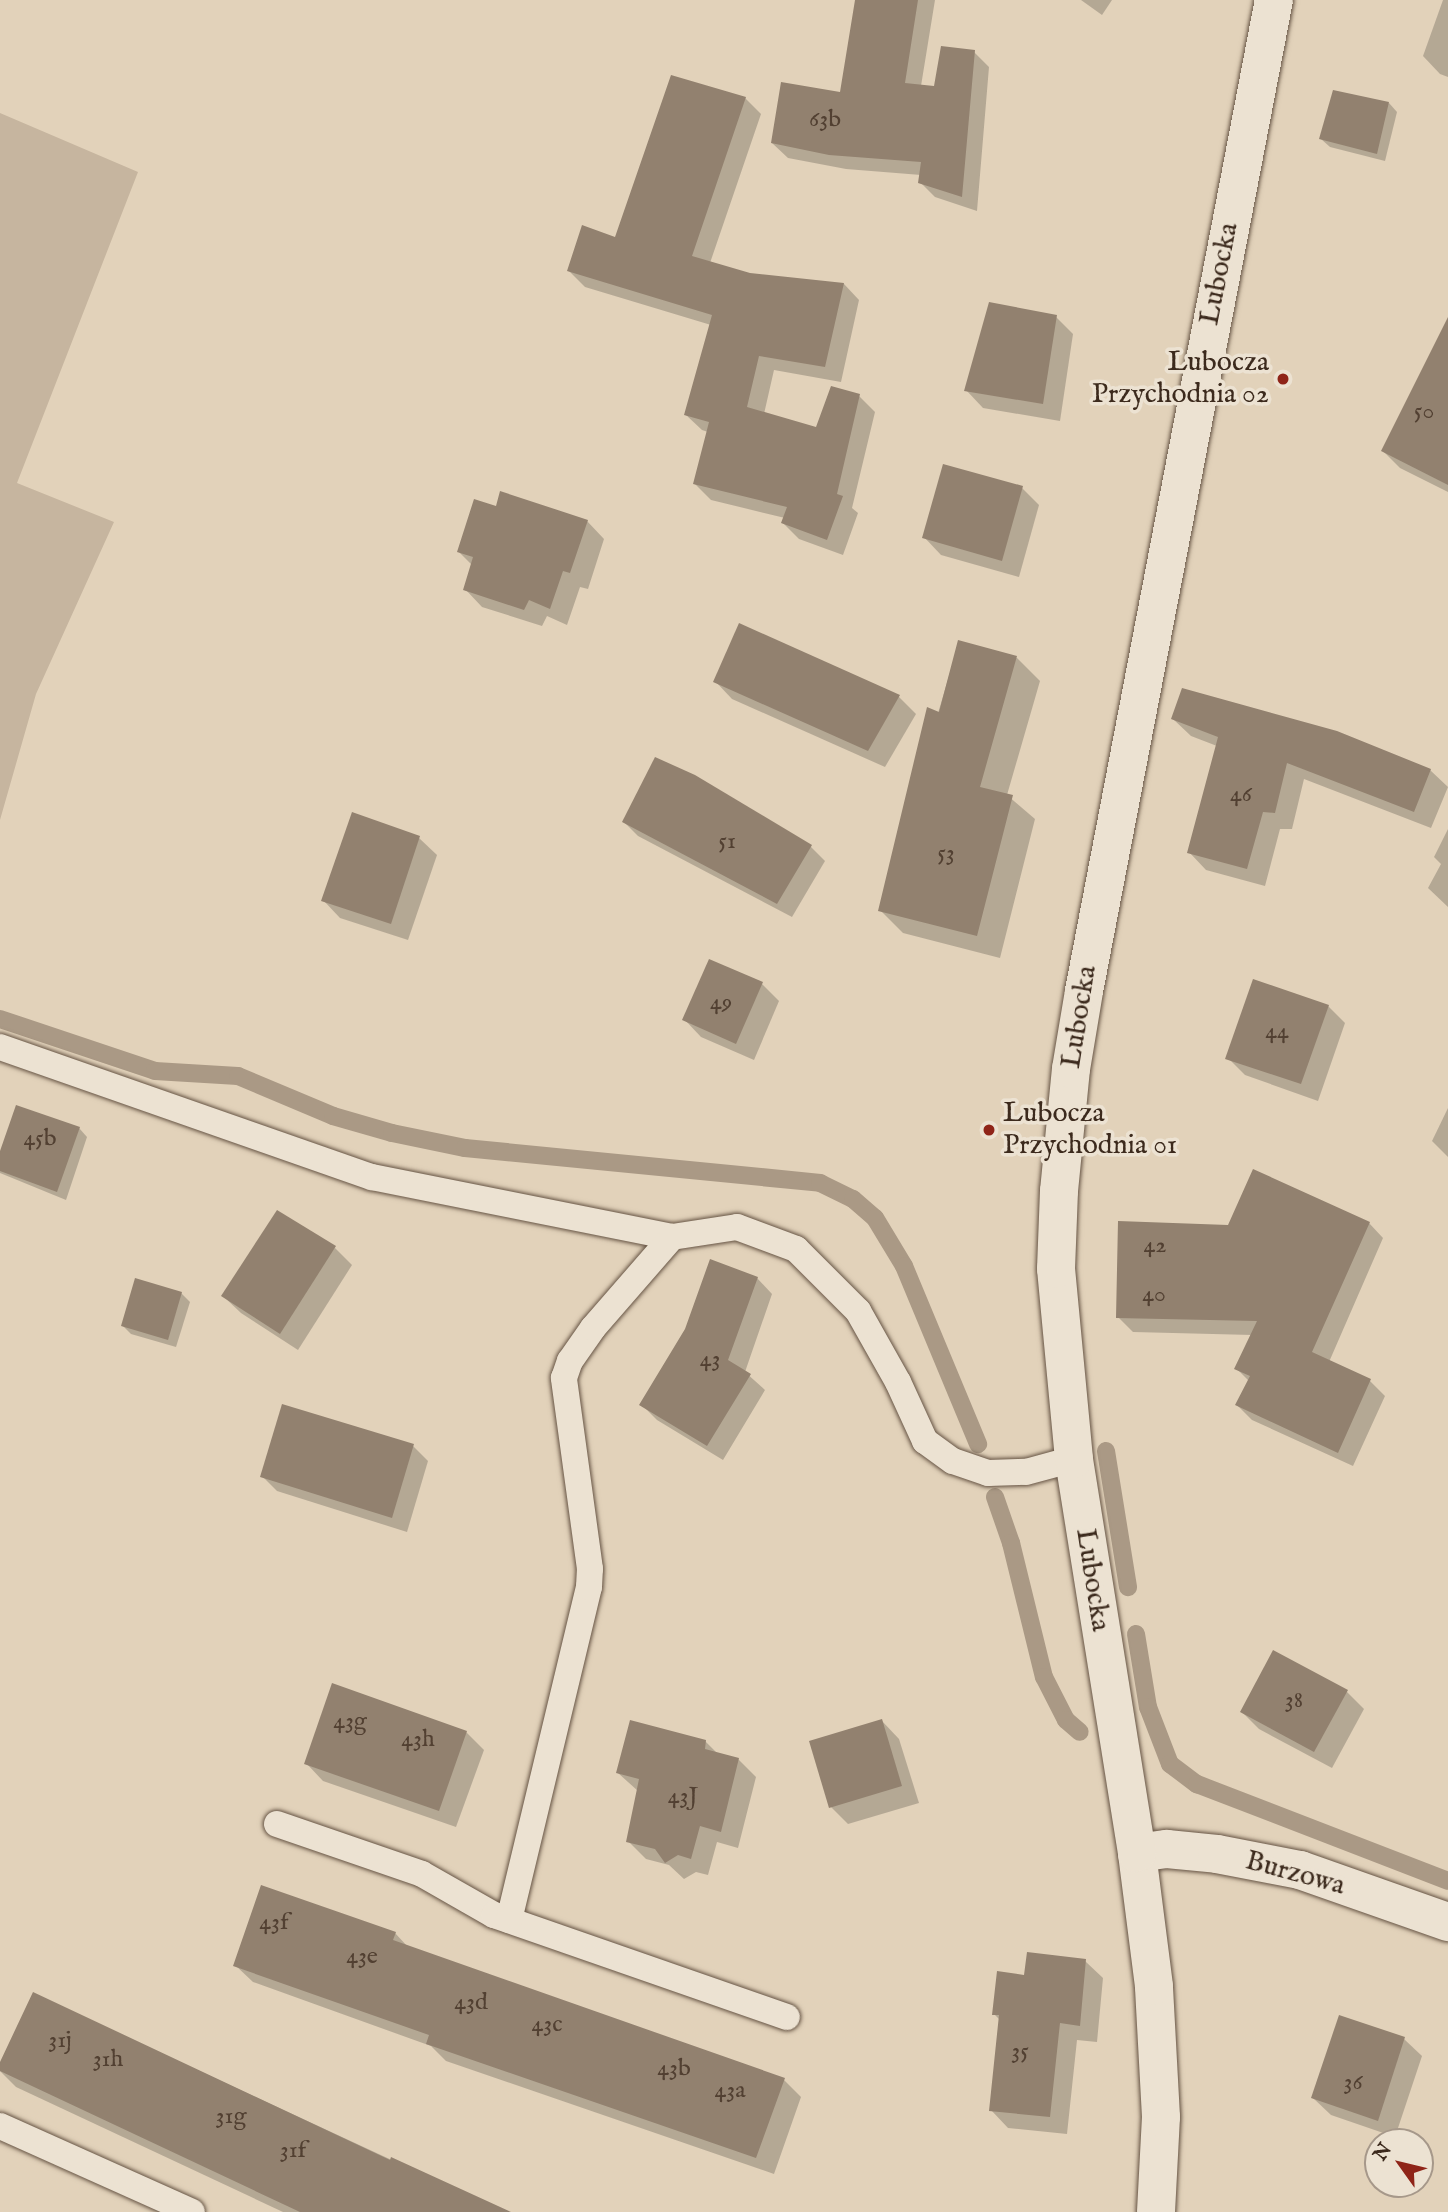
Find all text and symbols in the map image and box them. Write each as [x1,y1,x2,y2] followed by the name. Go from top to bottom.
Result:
[809,106,841,134] house number: 63b
[1194,220,1246,328] street label: Lubocka
[1092,346,1269,412] place label: Lubocza Przychodnia 02
[1275,371,1291,387] marker: Lubocza Przychodnia 02
[1414,398,1434,426] house number: 50
[1230,781,1252,809] house number: 46
[718,828,736,856] house number: 51
[937,840,955,868] house number: 53
[1055,963,1105,1071] street label: Lubocka
[710,989,732,1017] house number: 49
[1265,1018,1289,1046] house number: 44
[1003,1097,1177,1163] place label: Lubocza Przychodnia 01
[981,1122,997,1138] marker: Lubocza Przychodnia 01
[23,1125,57,1153] house number: 45b
[1143,1232,1167,1260] house number: 42
[1142,1281,1166,1309] house number: 40
[700,1346,720,1374] house number: 43
[1067,1526,1117,1634] street label: Lubocka
[1285,1687,1303,1715] house number: 38
[333,1708,367,1736] house number: 43g
[401,1726,435,1754] house number: 43h
[668,1783,698,1811] house number: 43J
[1242,1845,1348,1903] street label: Burzowa
[259,1909,289,1937] house number: 43f
[346,1943,378,1971] house number: 43e
[454,1989,488,2017] house number: 43d
[531,2011,563,2039] house number: 43c
[48,2027,72,2055] house number: 31j
[1011,2038,1029,2066] house number: 35
[93,2046,123,2074] house number: 31h
[657,2055,691,2083] house number: 43b
[1343,2069,1363,2097] house number: 36
[714,2077,746,2105] house number: 43a
[216,2103,246,2131] house number: 31g
[1364,2128,1434,2198] north arrow
[280,2137,306,2165] house number: 31f
[1369,2139,1398,2166] text: N

